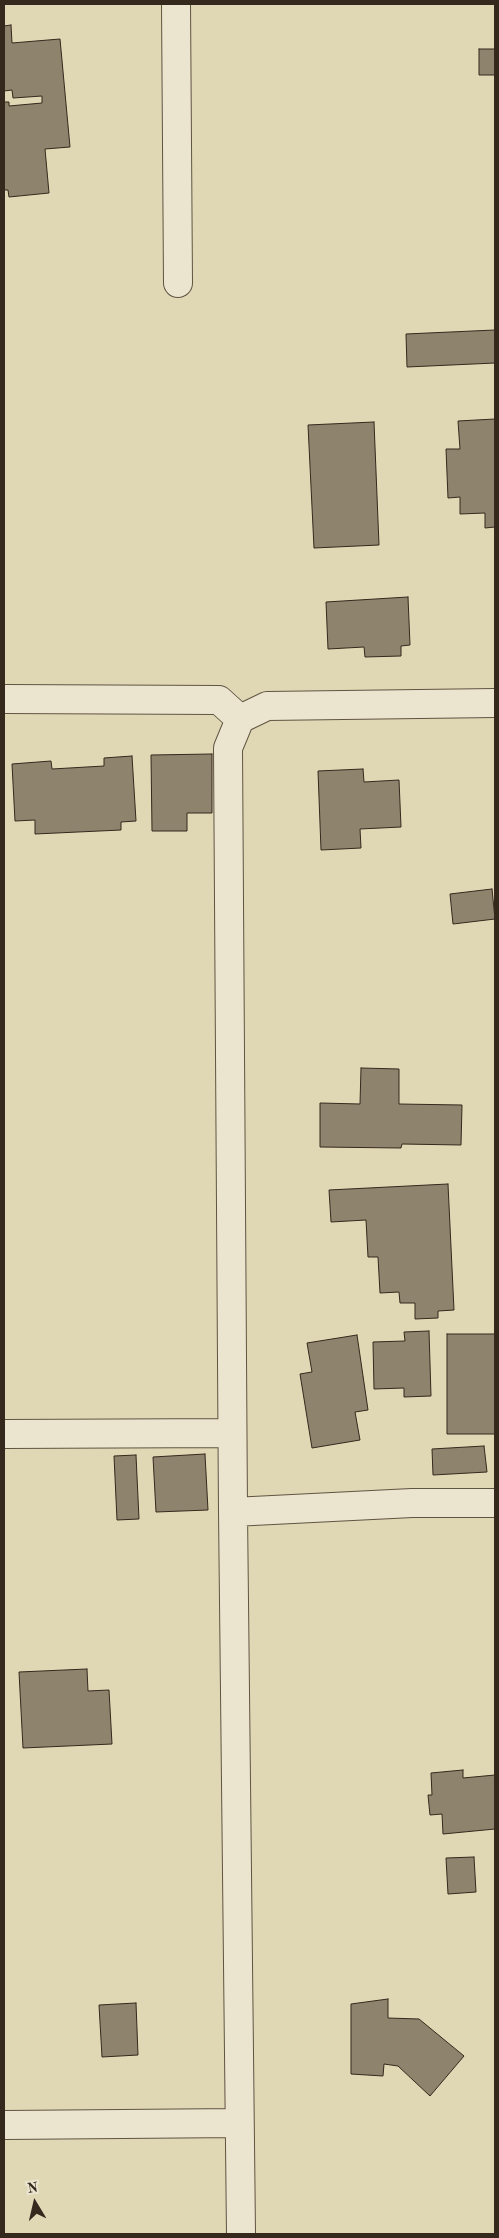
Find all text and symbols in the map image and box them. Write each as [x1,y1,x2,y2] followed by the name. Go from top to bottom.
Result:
[10,2178,60,2228] north arrow
[26,2180,39,2196] text: N

